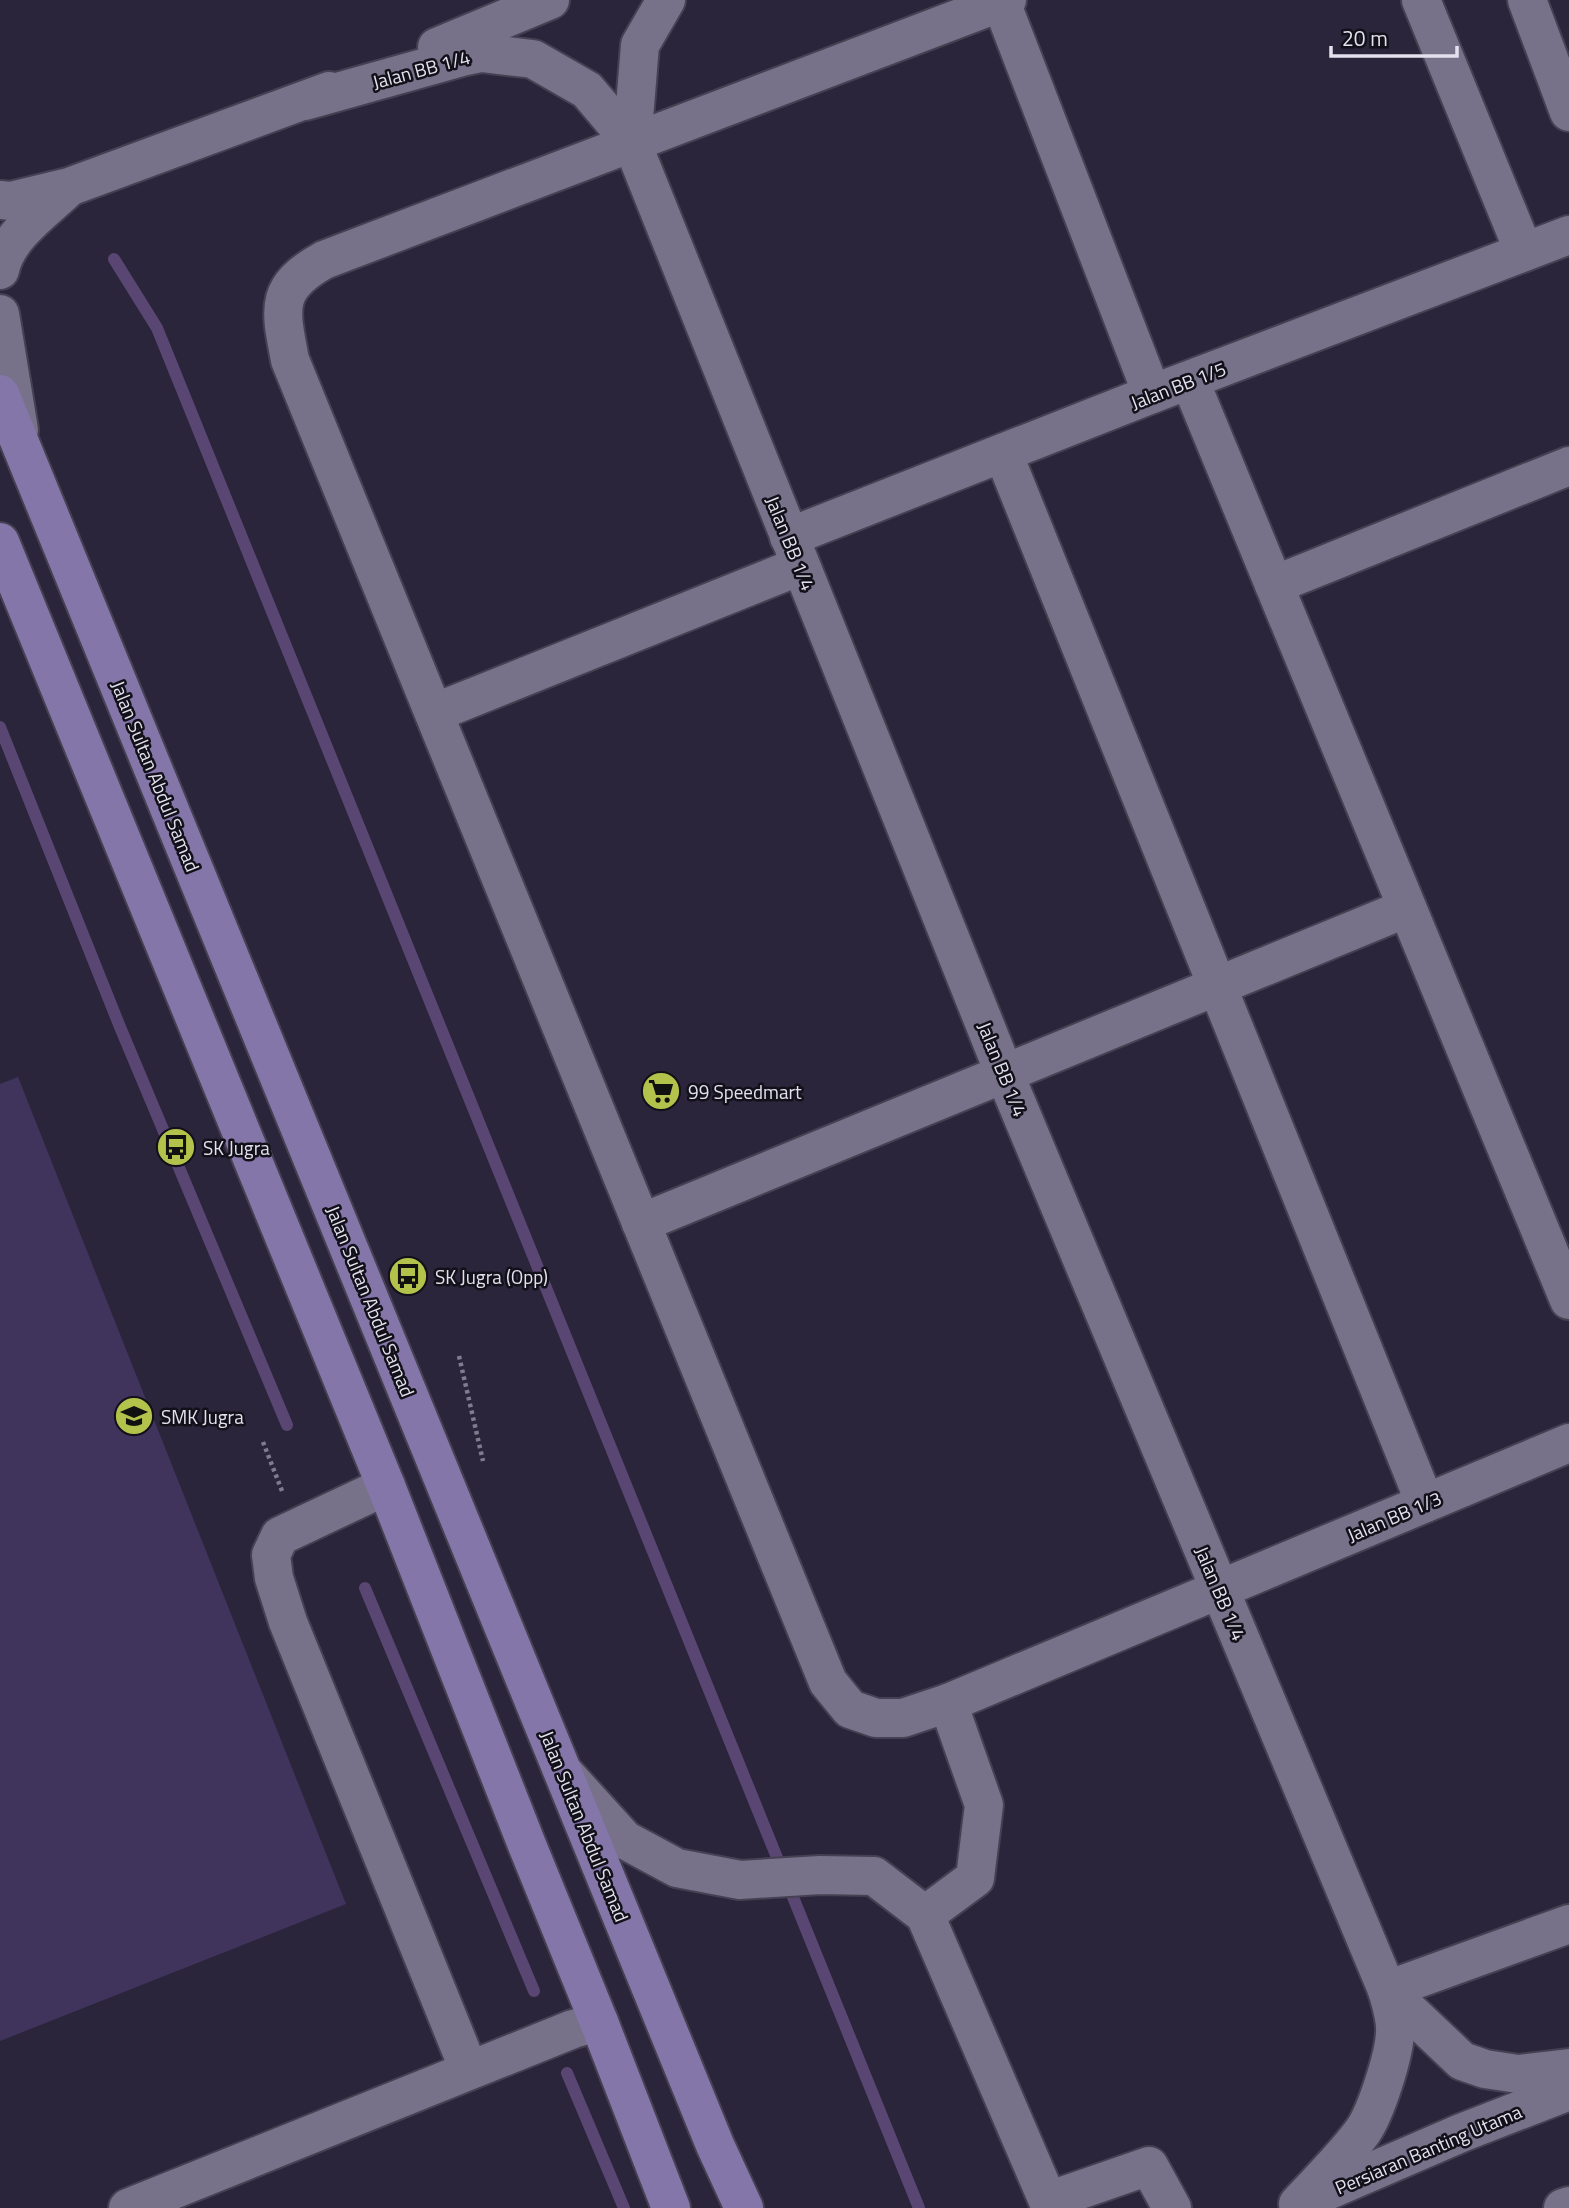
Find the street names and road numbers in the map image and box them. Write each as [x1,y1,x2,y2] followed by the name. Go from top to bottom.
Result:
[369,42,473,96] street label: Jalan BB 1/4
[1126,354,1230,416] street label: Jalan BB 1/5
[759,491,823,595] street label: Jalan BB 1/4
[104,676,208,876] street label: Jalan Sultan Abdul Samad
[971,1017,1035,1121] street label: Jalan BB 1/4
[319,1201,423,1401] street label: Jalan Sultan Abdul Samad
[1342,1483,1446,1549] street label: Jalan BB 1/3
[1188,1541,1254,1645] street label: Jalan BB 1/4
[533,1726,637,1926] street label: Jalan Sultan Abdul Samad
[1330,2096,1526,2202] street label: Persiaran Banting Utama

